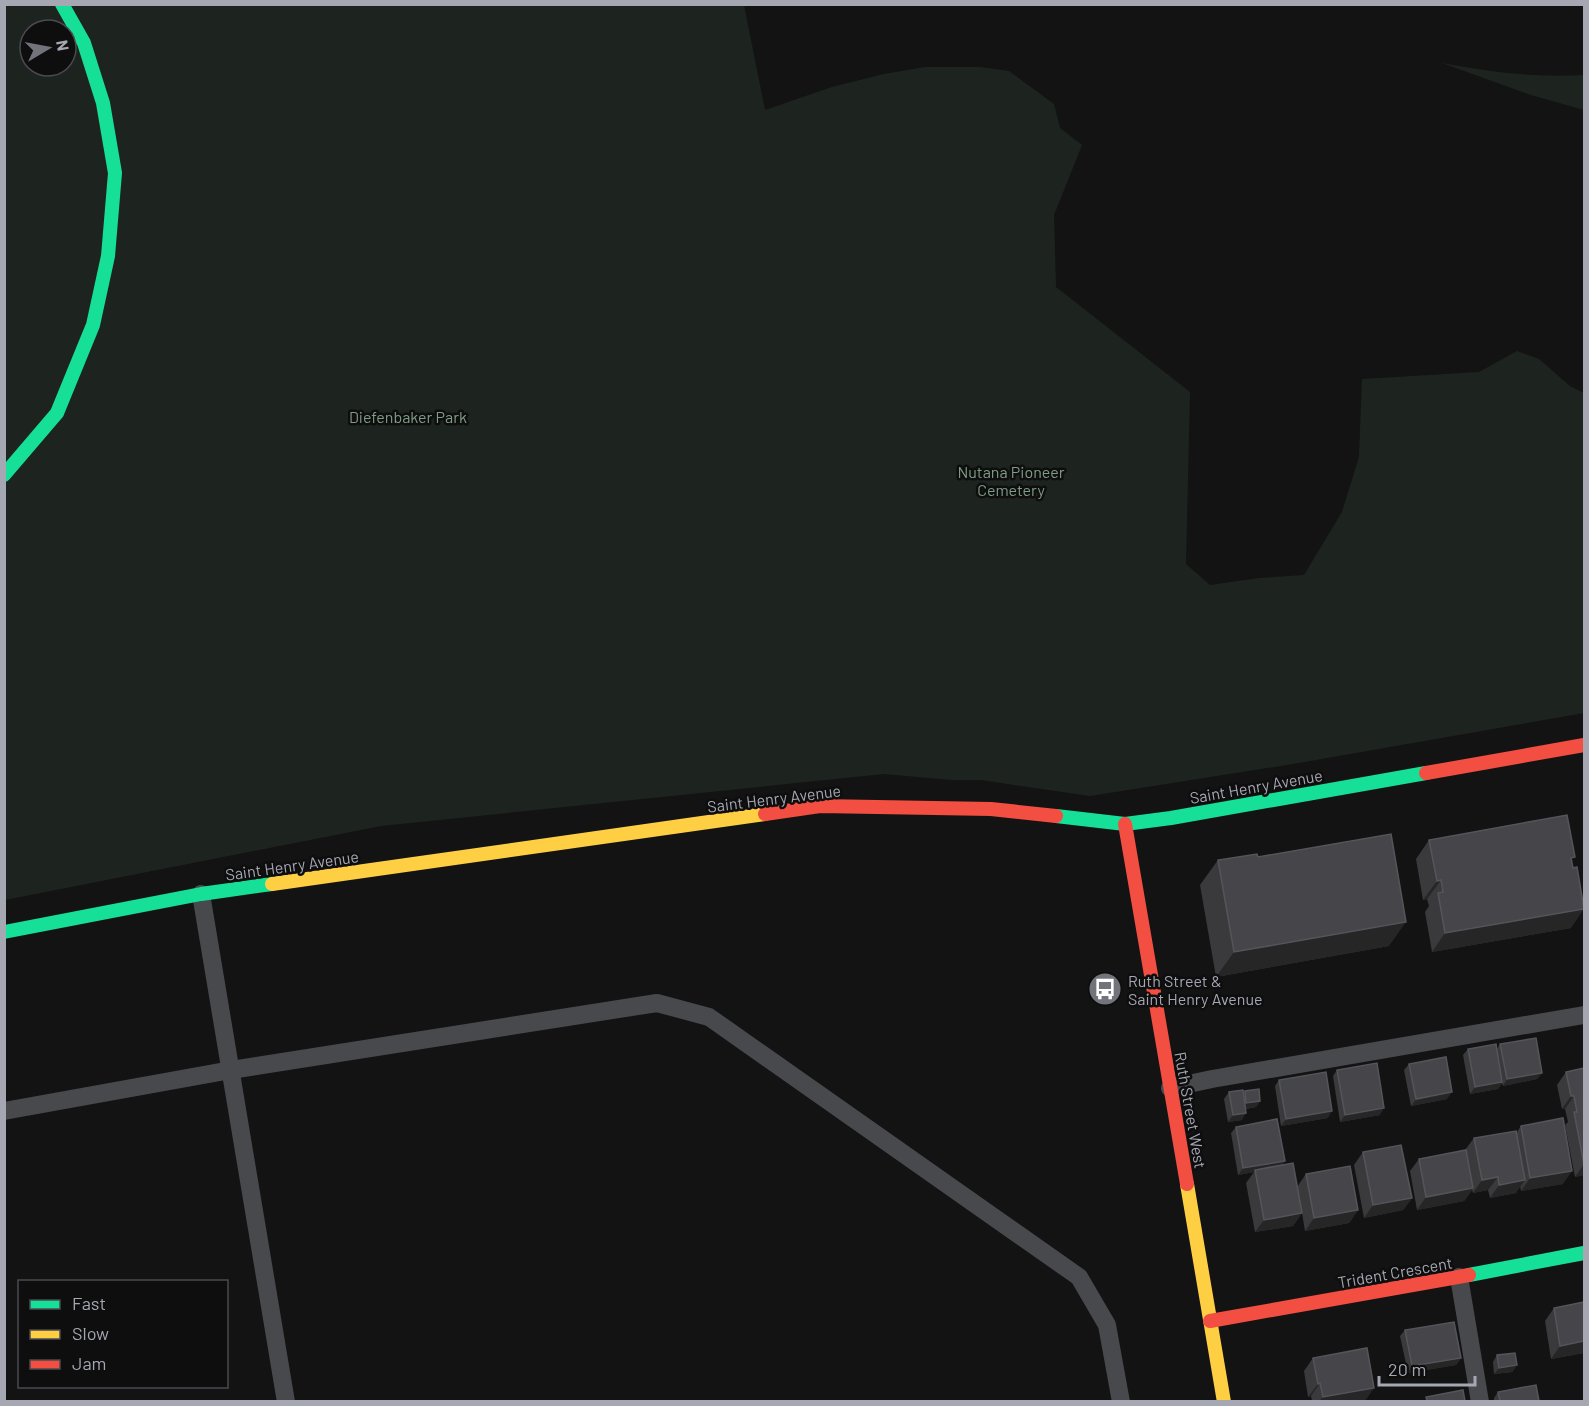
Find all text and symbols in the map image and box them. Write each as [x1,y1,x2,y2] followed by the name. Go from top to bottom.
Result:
[18,18,78,78] north arrow
[53,38,74,52] text: N
[349,407,467,426] park label: Diefenbaker Park
[957,462,1065,499] park label: Nutana Pioneer Cemetery
[1188,765,1324,807] street label: Saint Henry Avenue
[706,780,842,816] street label: Saint Henry Avenue
[224,846,360,884] street label: Saint Henry Avenue
[1087,971,1123,1007] bus stop icon: Ruth Street & Saint Henry Avenue
[1128,971,1263,1008] place label: Ruth Street & Saint Henry Avenue
[1171,1050,1211,1170] street label: Ruth Street West
[1336,1253,1454,1291] street label: Trident Crescent
[18,1280,228,1388] legend
[72,1292,106,1314] text: Fast
[72,1322,109,1344] text: Slow
[1379,1349,1475,1387] scale bar
[72,1352,106,1374] text: Jam
[1388,1358,1426,1380] text: 20 m

